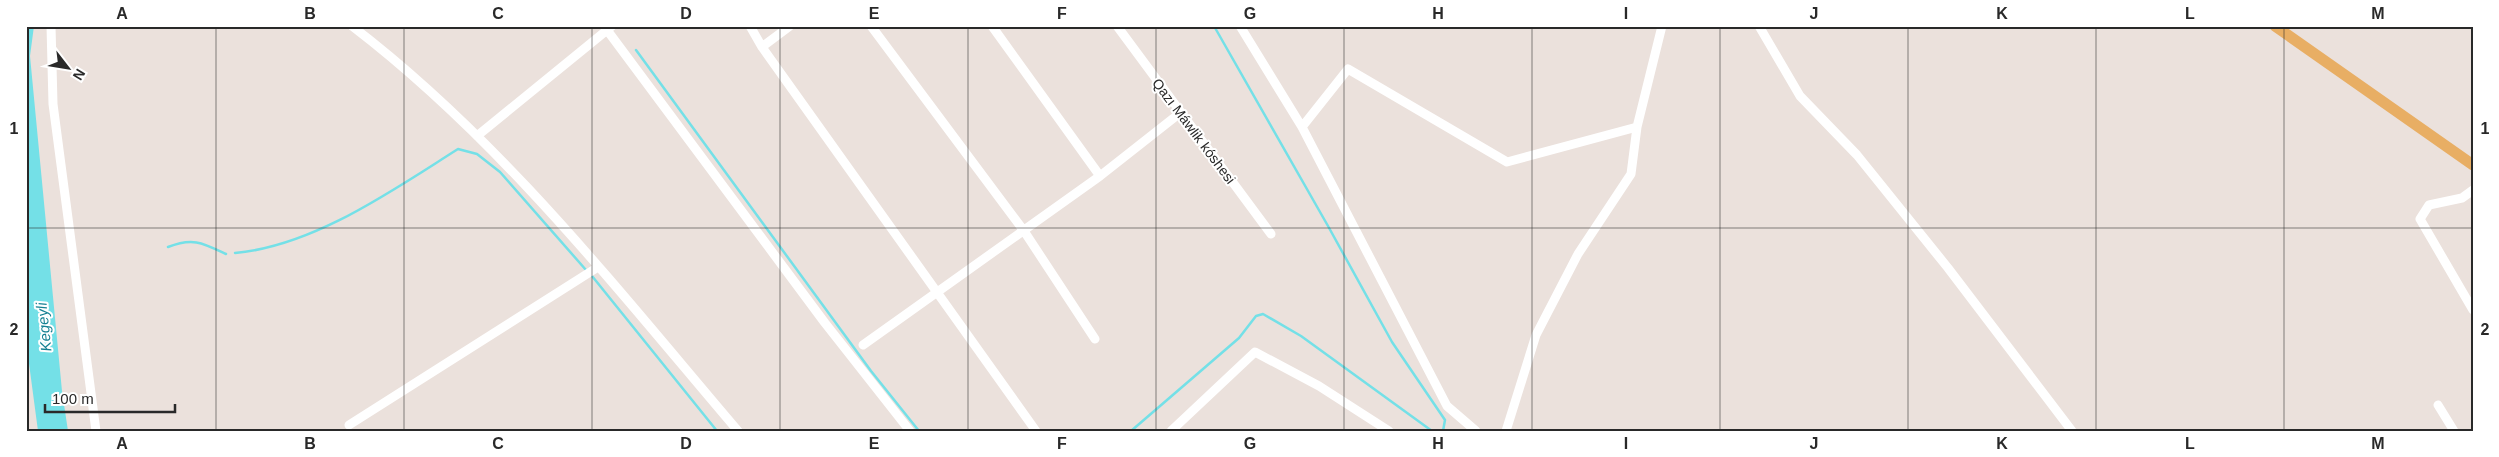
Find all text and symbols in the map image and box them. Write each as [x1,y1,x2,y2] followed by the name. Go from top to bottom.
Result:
[116,5,128,22] text: A
[304,5,316,22] text: B
[492,5,504,22] text: C
[680,5,692,22] text: D
[869,5,880,22] text: E
[1057,5,1067,22] text: F
[1244,5,1256,22] text: G
[1432,5,1444,22] text: H
[1624,5,1628,22] text: I
[1810,5,1818,22] text: J
[1996,5,2008,22] text: K
[2185,5,2195,22] text: L
[2371,5,2385,22] text: M
[42,42,92,92] north arrow
[70,66,89,83] text: N
[1149,75,1239,187] street label: Qazı Máwlik kóshesi
[10,120,19,137] text: 1
[2481,120,2490,137] text: 1
[32,301,55,352] water label: Kegeyli
[10,321,19,338] text: 2
[2481,321,2490,338] text: 2
[45,382,175,414] scale bar
[52,390,94,407] text: 100 m
[116,435,128,452] text: A
[304,435,316,452] text: B
[492,435,504,452] text: C
[680,435,692,452] text: D
[869,435,880,452] text: E
[1057,435,1067,452] text: F
[1244,435,1256,452] text: G
[1432,435,1444,452] text: H
[1624,435,1628,452] text: I
[1810,435,1818,452] text: J
[1996,435,2008,452] text: K
[2185,435,2195,452] text: L
[2371,435,2385,452] text: M

